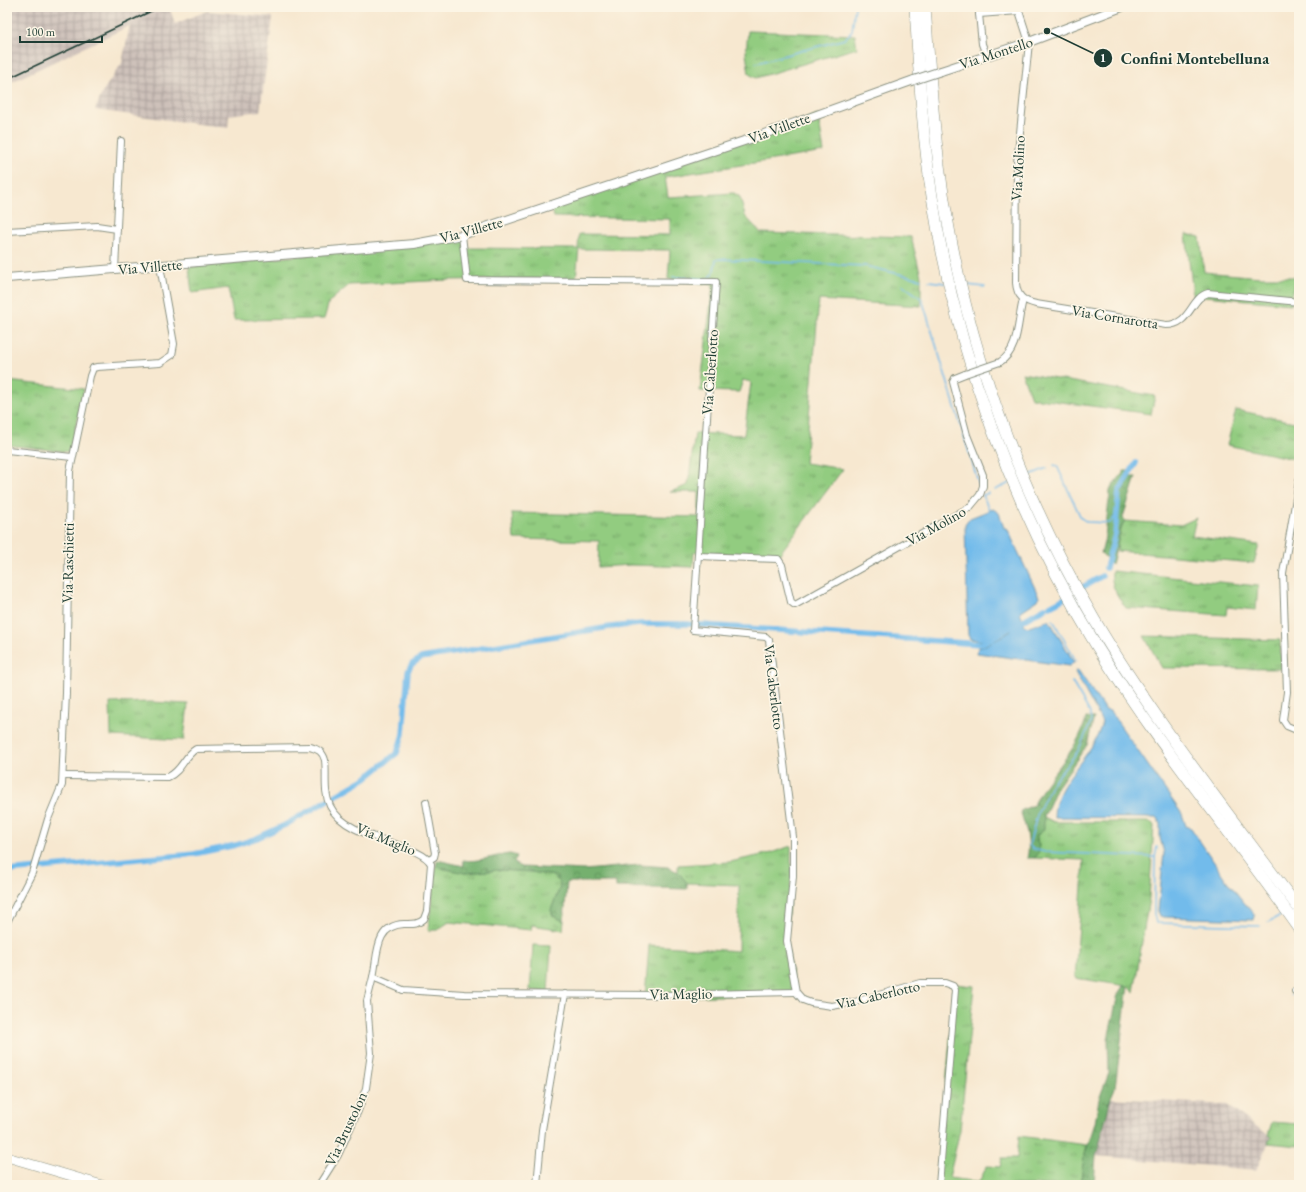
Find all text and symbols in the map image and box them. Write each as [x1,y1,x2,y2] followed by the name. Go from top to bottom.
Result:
[20,18,102,44] scale bar
[26,24,56,40] text: 100 m
[957,32,1035,73] street label: Via Montello
[1093,44,1277,72] callout: Confini Montebelluna
[1121,48,1270,69] text: Confini Montebelluna
[1100,50,1106,66] text: 1
[745,108,812,147] street label: Via Villette
[1006,135,1029,201] street label: Via Molino
[437,212,504,247] street label: Via Villette
[117,254,183,279] street label: Via Villette
[1070,300,1160,333] street label: Via Cornarotta
[697,329,722,415] street label: Via Caberlotto
[903,501,969,550] street label: Via Molino
[57,522,78,603] street label: Via Raschietti
[760,643,789,731] street label: Via Caberlotto
[353,818,419,859] street label: Via Maglio
[834,976,922,1013] street label: Via Caberlotto
[649,983,713,1004] street label: Via Maglio
[320,1089,371,1169] street label: Via Brustolon

